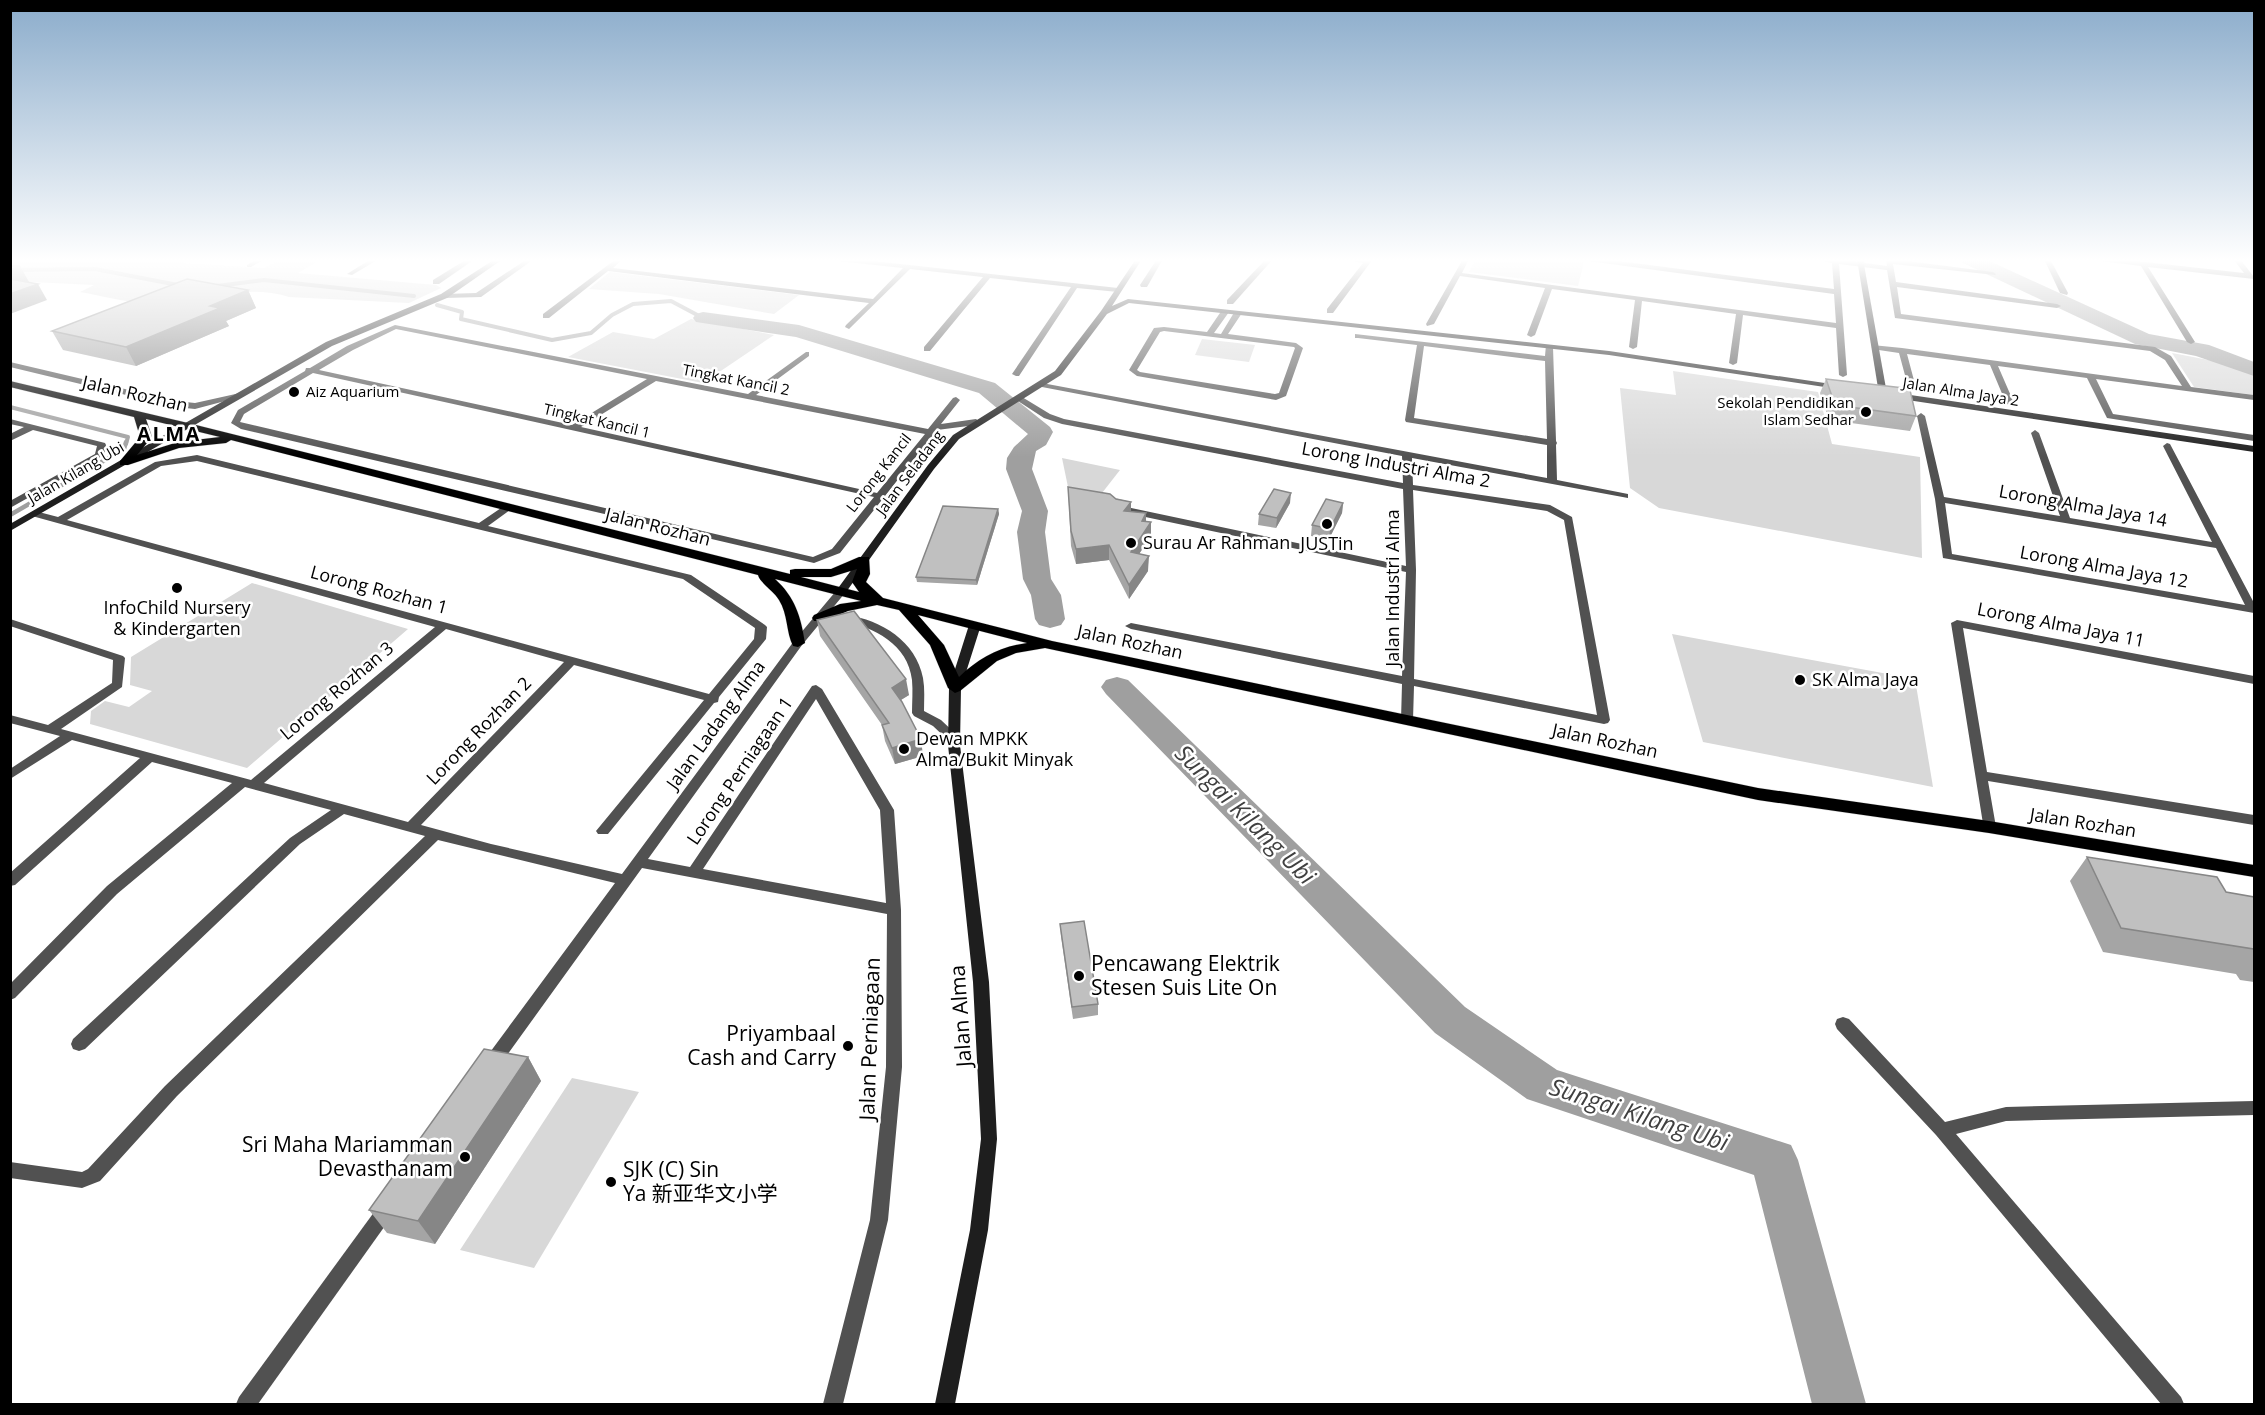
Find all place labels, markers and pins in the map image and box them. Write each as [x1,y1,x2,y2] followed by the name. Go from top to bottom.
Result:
[306,381,399,401] place label: Aiz Aquarium
[287,385,301,399] marker: Aiz Aquarium
[1717,392,1854,429] place label: Sekolah Pendidikan Islam Sedhar
[1859,405,1873,419] marker: Sekolah Pendidikan Islam Sedhar
[1320,517,1334,531] marker: JUSTin
[1143,530,1290,554] place label: Surau Ar Rahman
[1298,531,1354,555] place label: JUSTin
[1124,536,1138,550] marker: Surau Ar Rahman
[170,581,184,595] marker: InfoChild Nursery & Kindergarten
[103,595,252,640] place label: InfoChild Nursery & Kindergarten
[1812,667,1919,691] place label: SK Alma Jaya
[1793,673,1807,687] marker: SK Alma Jaya
[916,726,1074,771] place label: Dewan MPKK Alma/Bukit Minyak
[897,742,911,756] marker: Dewan MPKK Alma/Bukit Minyak
[1091,949,1280,1001] place label: Pencawang Elektrik Stesen Suis Lite On
[1072,969,1086,983] marker: Pencawang Elektrik Stesen Suis Lite On
[687,1019,836,1071] place label: Priyambaal Cash and Carry
[841,1039,855,1053] marker: Priyambaal Cash and Carry
[242,1130,453,1182] place label: Sri Maha Mariamman Devasthanam
[458,1150,472,1164] marker: Sri Maha Mariamman Devasthanam
[623,1155,778,1207] place label: SJK (C) Sin Ya 新亚华文小学
[604,1175,618,1189] marker: SJK (C) Sin Ya 新亚华文小学

